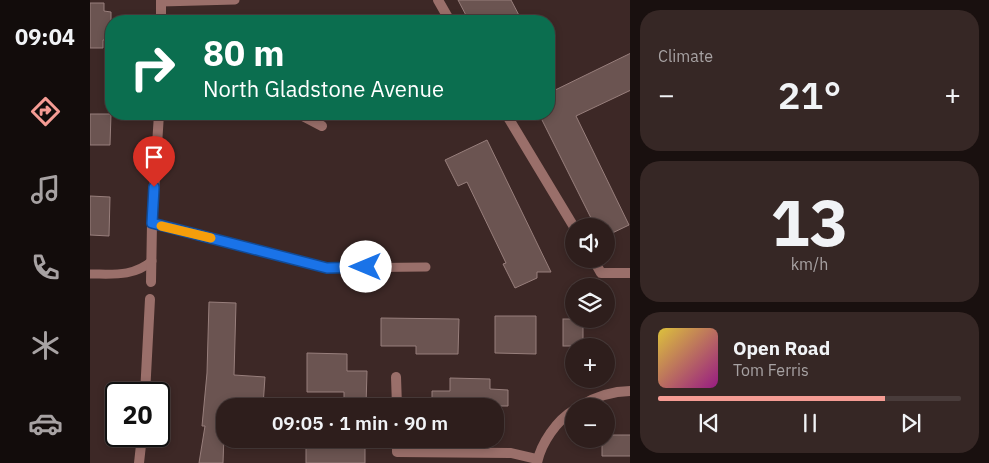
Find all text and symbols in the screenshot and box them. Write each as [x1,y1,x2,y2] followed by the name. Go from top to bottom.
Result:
[15,22,75,51] text: 09:04
[203,30,285,76] text: 80 m
[120,35,185,100] icon: right
[658,46,713,66] text: Climate
[778,70,841,119] text: 21°
[203,74,444,103] text: North Gladstone Avenue
[658,76,675,113] text: −
[944,76,961,113] text: +
[28,94,63,129] icon: directions
[133,136,175,187] pin
[140,143,168,171] icon: arrive
[28,172,63,207] icon: music
[770,179,849,264] text: 13
[565,218,615,448] map controls
[565,218,615,268] button: sound
[339,240,391,292] position arrow
[28,250,63,285] icon: phone
[791,254,828,274] text: km/h
[565,278,615,328] button: layers
[28,328,63,363] icon: climate
[733,336,830,360] text: Open Road
[565,338,615,388] button: +
[733,360,809,380] text: Tom Ferris
[105,382,170,447] speed limit sign: 20
[565,398,615,448] button: −
[28,406,63,441] icon: car
[695,409,723,437] icon: previous
[796,409,824,437] icon: pause
[897,409,925,437] icon: next
[272,411,448,435] text: 09:05 · 1 min · 90 m

